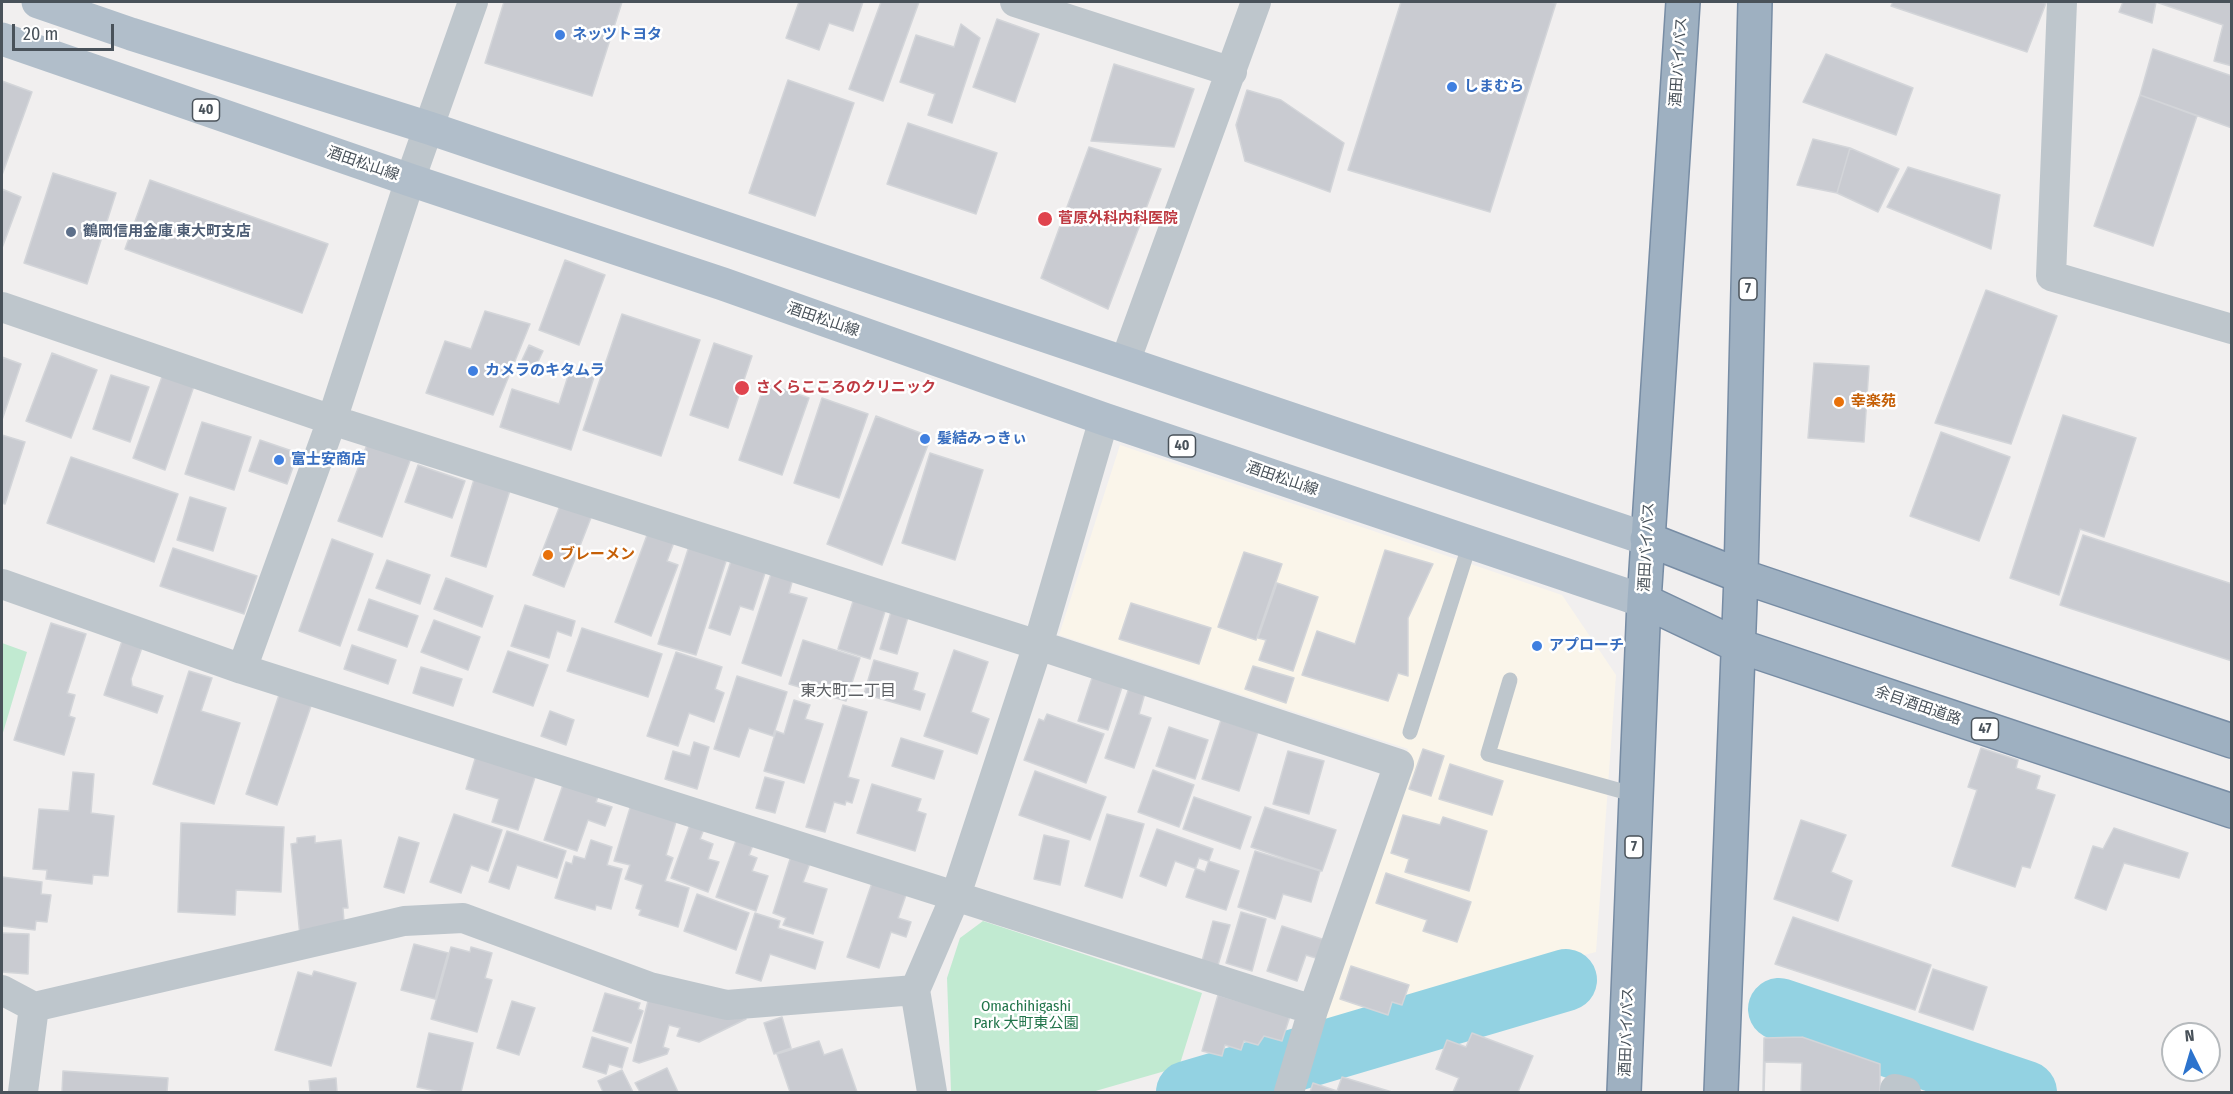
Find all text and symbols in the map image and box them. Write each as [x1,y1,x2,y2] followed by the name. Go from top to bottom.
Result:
[15,12,117,50] scale bar
[1667,16,1691,108] street label: 酒田バイパス
[23,23,58,45] text: 20 m
[572,26,662,44] place label: ネッツトヨタ
[553,28,567,42] marker: ネッツトヨタ
[1464,78,1524,96] place label: しまむら
[1445,80,1459,94] marker: しまむら
[192,99,220,121] road number: 40
[325,143,401,185] street label: 酒田松山線
[1036,210,1054,228] marker: 菅原外科内科医院
[1058,210,1178,228] place label: 菅原外科内科医院
[83,223,251,241] place label: 鶴岡信用金庫 東大町支店
[64,225,78,239] marker: 鶴岡信用金庫 東大町支店
[1739,278,1757,300] road number: 7
[785,299,861,341] street label: 酒田松山線
[485,362,605,380] place label: カメラのキタムラ
[466,364,480,378] marker: カメラのキタムラ
[733,379,751,397] marker: さくらこころのクリニック
[756,379,936,397] place label: さくらこころのクリニック
[1851,393,1896,411] place label: 幸楽苑
[1832,395,1846,409] marker: 幸楽苑
[937,430,1027,448] place label: 髪結みっきぃ
[918,432,932,446] marker: 髪結みっきぃ
[1168,435,1196,457] road number: 40
[291,451,366,469] place label: 富士安商店
[272,453,286,467] marker: 富士安商店
[1244,458,1320,500] street label: 酒田松山線
[1636,502,1658,592] street label: 酒田バイパス
[560,546,635,564] place label: ブレーメン
[541,548,555,562] marker: ブレーメン
[1549,637,1624,655] place label: アプローチ
[1530,639,1544,653] marker: アプローチ
[800,682,896,702] district label: 東大町二丁目
[1873,683,1963,729] street label: 余目酒田道路
[1972,718,1998,740] road number: 47
[1625,836,1643,858] road number: 7
[1616,987,1638,1077] street label: 酒田バイパス
[973,998,1079,1033] park label: Omachihigashi Park 大町東公園
[2161,1022,2221,1082] north arrow
[2184,1026,2195,1045] text: N

